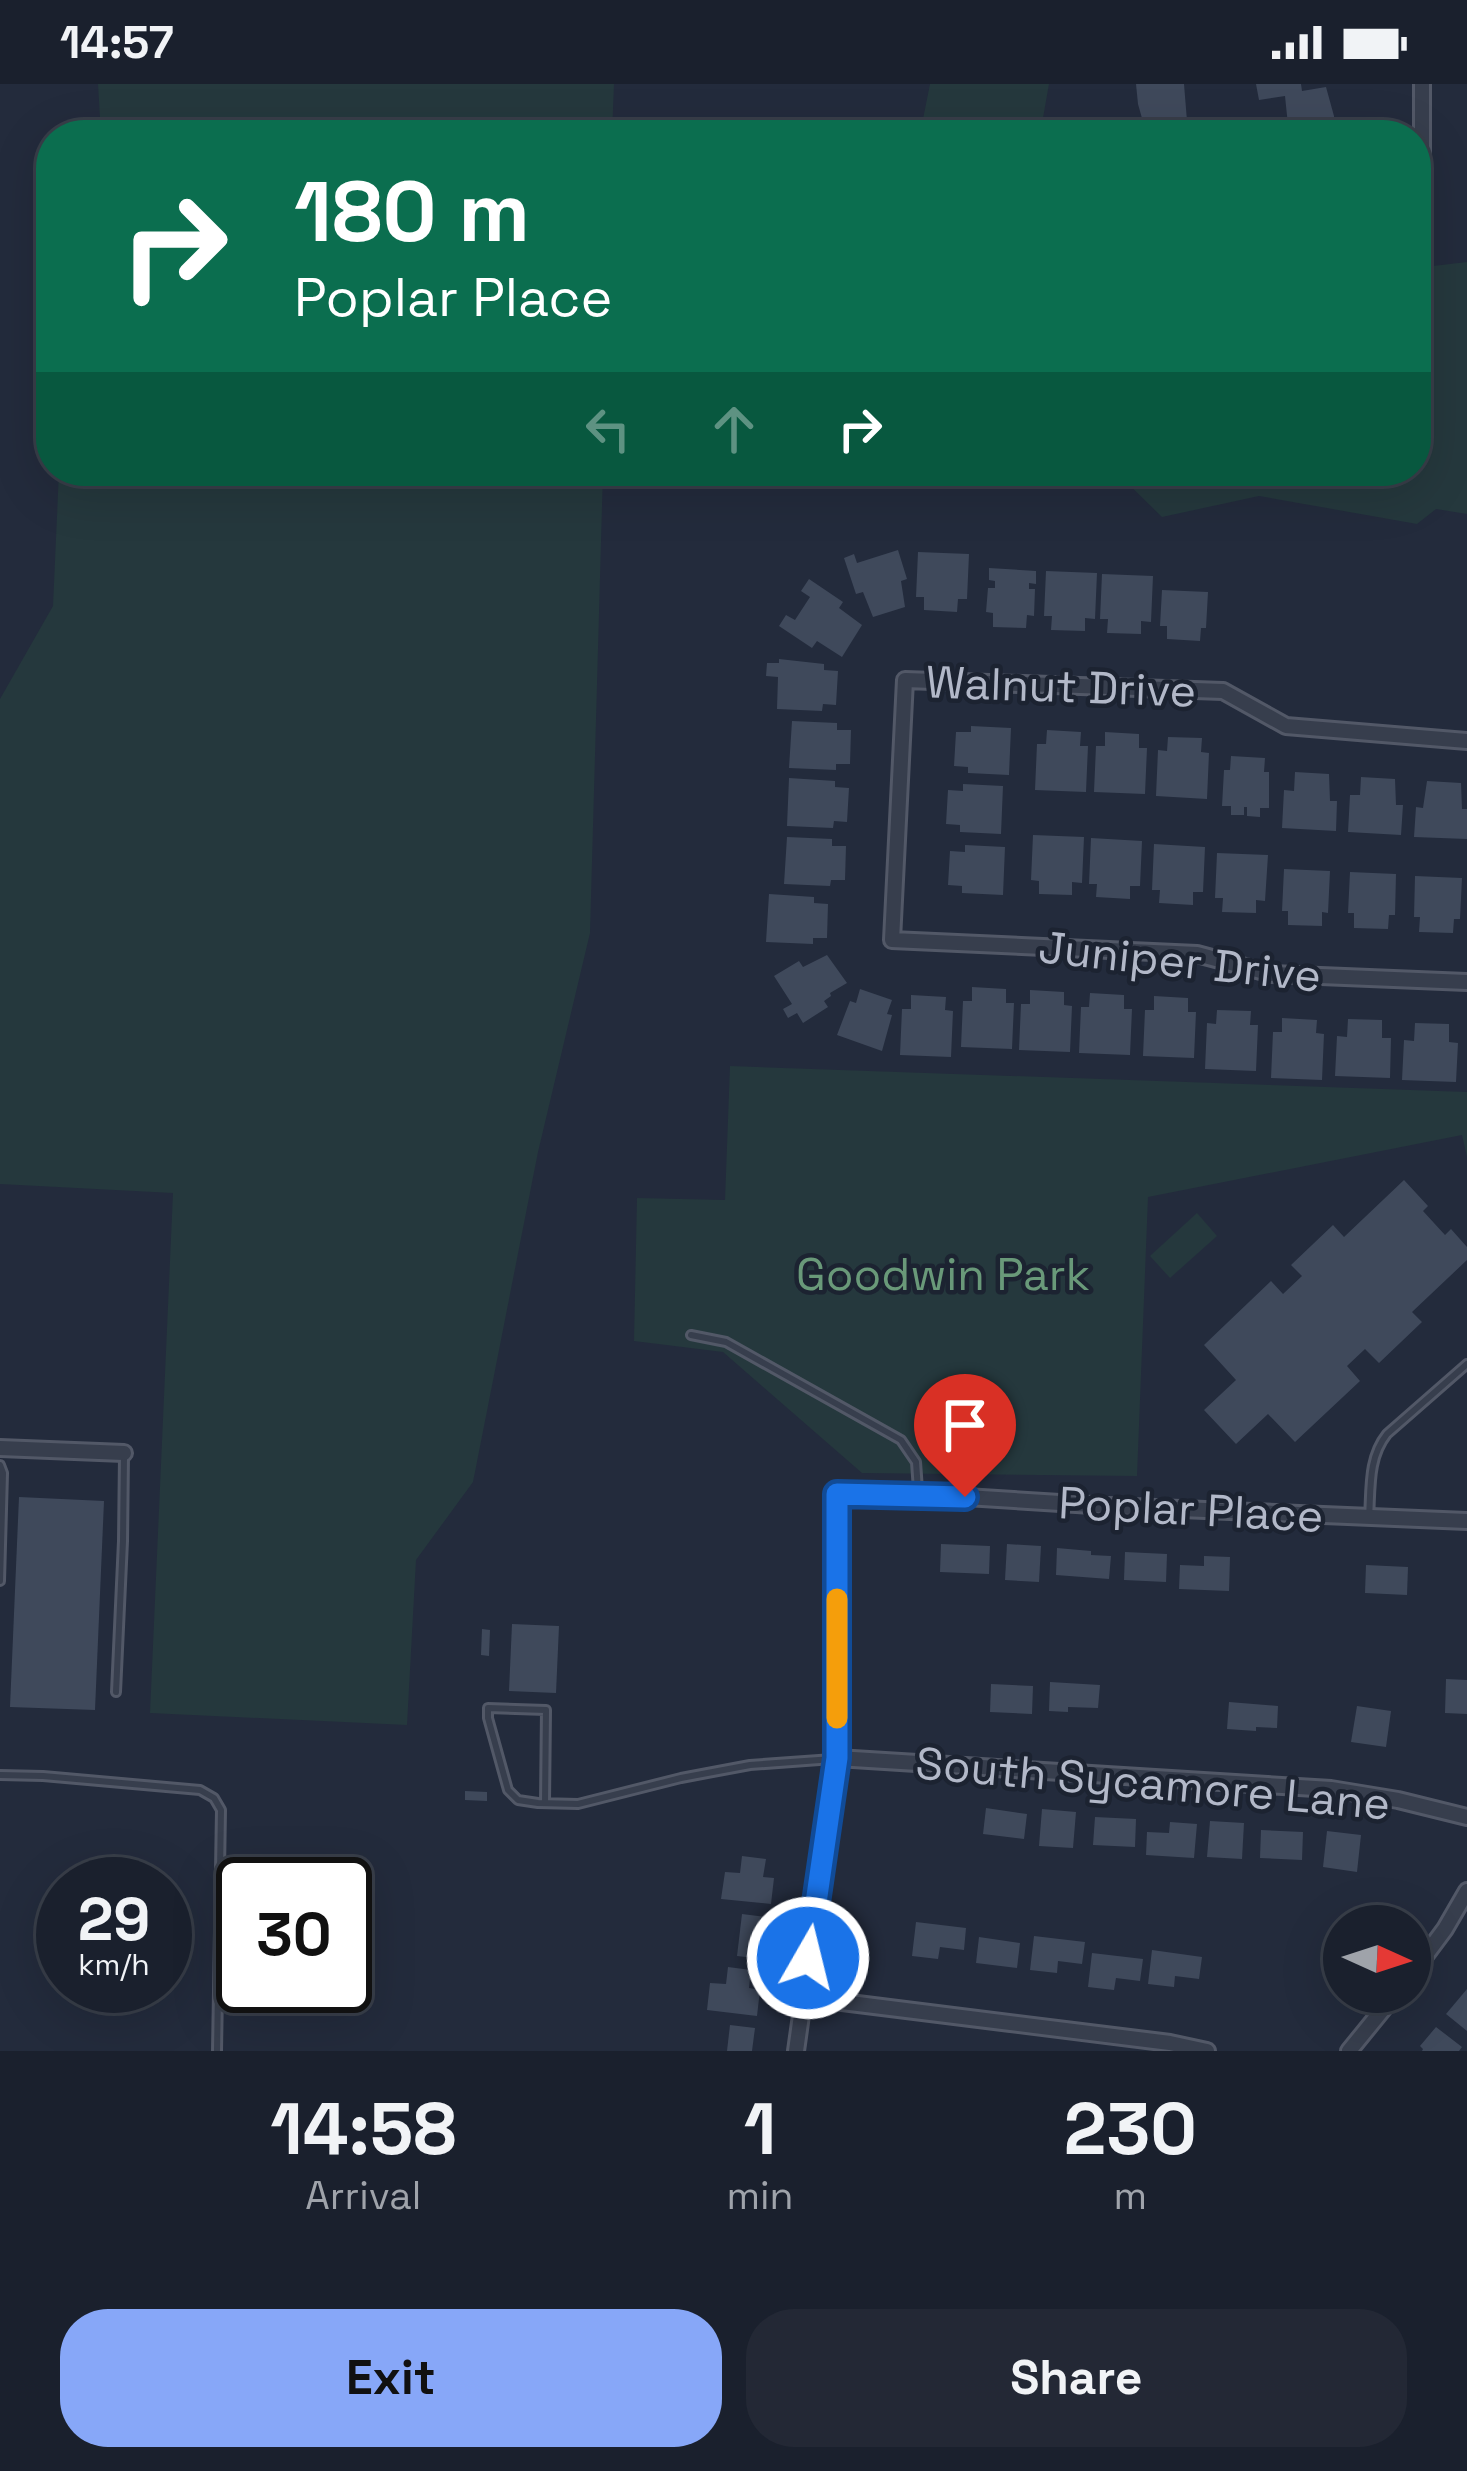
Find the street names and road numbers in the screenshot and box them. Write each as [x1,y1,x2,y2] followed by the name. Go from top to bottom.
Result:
[925,653,1197,720] street label: Walnut Drive
[1036,918,1324,1005] street label: Juniper Drive
[1057,1474,1325,1545] street label: Poplar Place
[913,1734,1393,1833] street label: South Sycamore Lane

